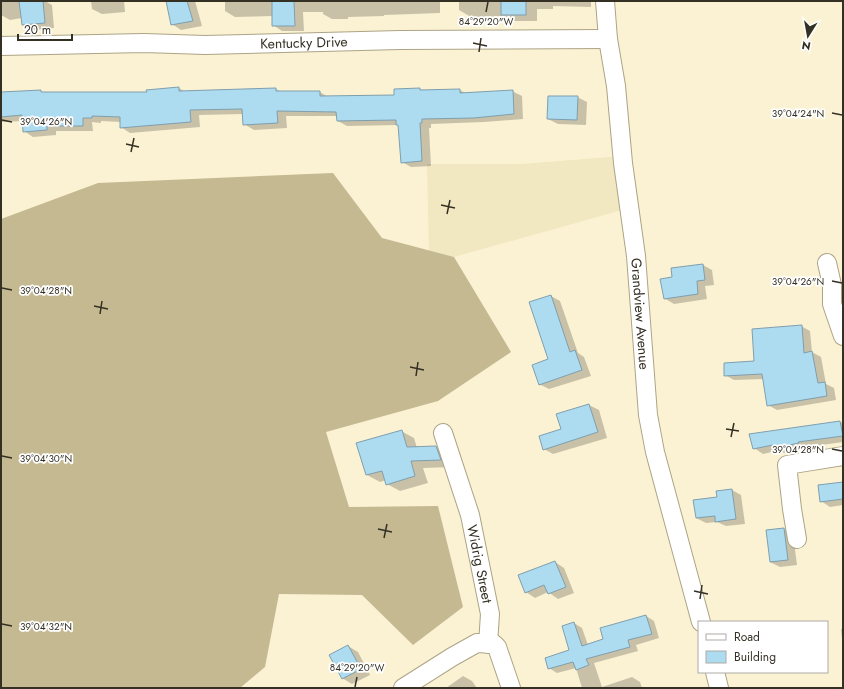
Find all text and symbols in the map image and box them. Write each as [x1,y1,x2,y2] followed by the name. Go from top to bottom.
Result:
[459,14,513,29] text: 84°29'20"W
[18,16,72,42] scale bar
[788,16,828,56] north arrow
[24,21,51,39] text: 20 m
[260,31,348,54] street label: Kentucky Drive
[800,37,812,55] text: N
[772,106,824,121] text: 39°04'24"N
[20,114,72,129] text: 39°04'26"N
[626,257,655,370] street label: Grandview Avenue
[772,274,824,289] text: 39°04'26"N
[20,283,72,298] text: 39°04'28"N
[772,442,824,457] text: 39°04'28"N
[20,451,72,466] text: 39°04'30"N
[462,523,498,605] street label: Widrig Street
[20,619,72,634] text: 39°04'32"N
[698,621,828,673] legend
[734,628,760,646] text: Road
[734,648,776,666] text: Building
[330,660,384,675] text: 84°29'20"W

